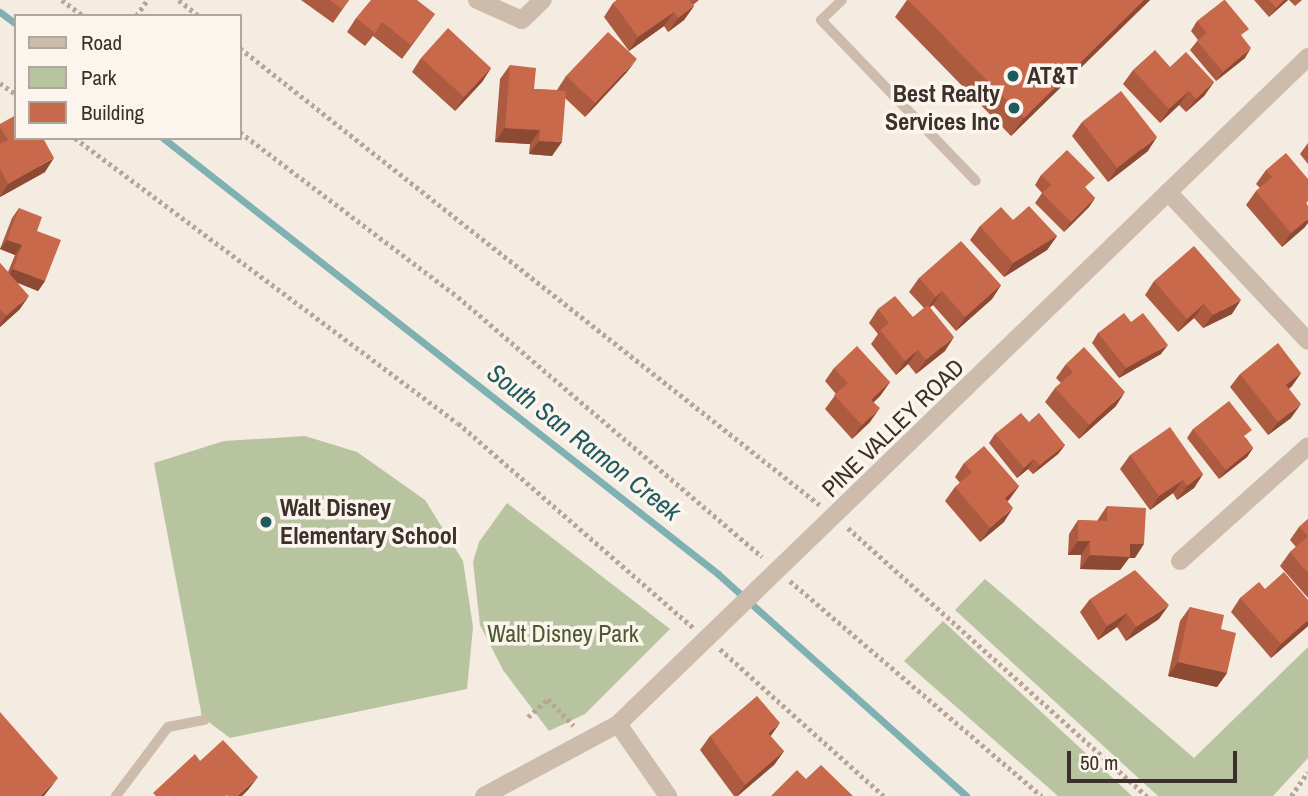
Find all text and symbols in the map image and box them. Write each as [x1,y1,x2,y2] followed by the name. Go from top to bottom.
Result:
[14,14,242,140] legend
[81,28,122,57] text: Road
[1027,62,1078,90] place label: AT&T
[81,63,116,92] text: Park
[1005,68,1021,84] marker: AT&T
[885,80,1000,136] place label: Best Realty Services Inc
[81,98,144,127] text: Building
[1006,100,1022,116] marker: Best Realty Services Inc
[816,353,970,503] street label: PINE VALLEY ROAD
[481,357,687,527] water label: South San Ramon Creek
[280,494,457,550] place label: Walt Disney Elementary School
[258,514,274,530] marker: Walt Disney Elementary School
[487,620,639,648] park label: Walt Disney Park
[1070,736,1240,780] scale bar
[1080,748,1118,777] text: 50 m

